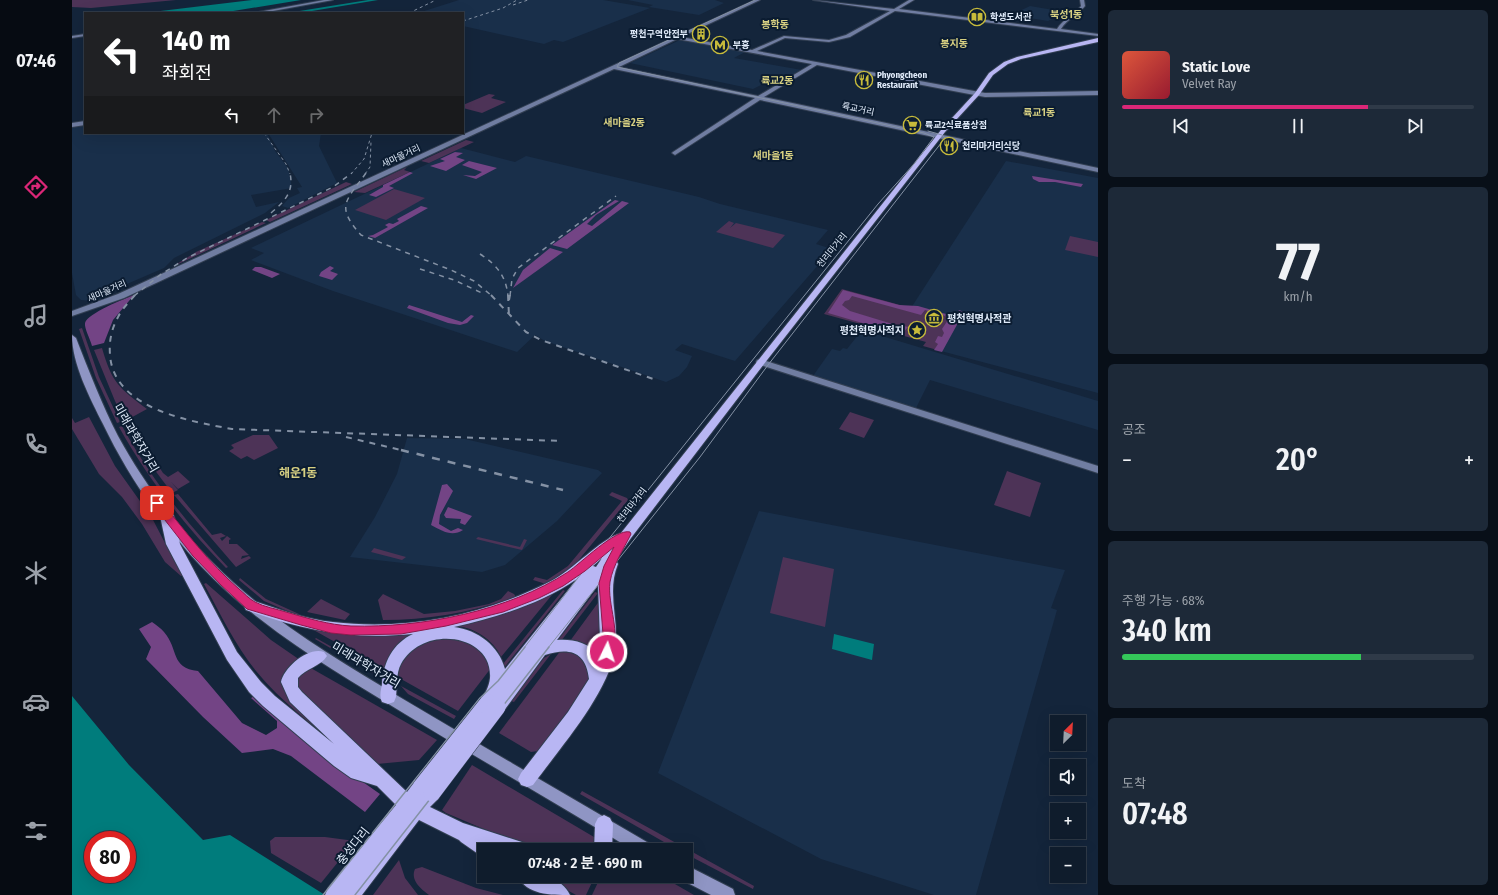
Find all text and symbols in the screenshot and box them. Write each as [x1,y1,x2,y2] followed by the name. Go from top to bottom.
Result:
[967,7,987,27] library icon: 학생도서관
[1050,9,1082,21] district label: 북성1동
[990,11,1032,22] place label: 학생도서관
[761,18,789,31] district label: 봉학동
[162,24,231,57] text: 140 m
[691,24,711,44] building icon: 평천구역안전부
[96,28,148,80] icon: left
[630,28,688,39] place label: 평천구역안전부
[710,35,730,55] metro station icon: 부흥
[940,38,968,50] district label: 봉지동
[733,40,750,50] place label: 부흥
[16,50,56,72] text: 07:46
[1182,58,1250,76] text: Static Love
[162,62,212,84] text: 좌회전
[854,70,874,90] restaurant icon: Phyongcheon Restaurant
[877,70,927,90] place label: Phyongcheon Restaurant
[761,75,793,87] district label: 륙교2동
[1182,76,1236,91] text: Velvet Ray
[841,101,875,117] street label: 륙교거리
[221,104,243,126] icon: left
[263,104,285,126] icon: ahead
[305,104,327,126] icon: right
[1023,107,1055,119] district label: 륙교1동
[902,115,922,135] supermarket icon: 륙교2식료품상점
[1170,115,1192,137] icon: previous
[1287,115,1309,137] icon: pause
[1404,115,1426,137] icon: next
[603,117,645,129] district label: 새마을2동
[925,120,987,130] place label: 륙교2식료품상점
[939,136,959,156] restaurant icon: 천리마거리식당
[962,140,1021,151] place label: 천리마거리식당
[380,143,422,169] street label: 새마을거리
[752,150,794,162] district label: 새마을1동
[22,173,50,201] icon: directions
[814,230,849,269] street label: 천리마거리
[1276,231,1320,294] text: 77
[86,278,128,304] street label: 새마을거리
[1284,289,1313,304] text: km/h
[22,302,50,330] icon: music
[924,308,944,328] museum icon: 평천혁명사적관
[947,312,1011,325] place label: 평천혁명사적관
[907,320,927,340] place icon: 평천혁명사적지
[840,324,904,337] place label: 평천혁명사적지
[111,401,161,475] street label: 미래과학자거리
[1122,422,1146,437] text: 공조
[22,430,50,458] icon: phone
[1276,442,1320,478] text: 20°
[1122,447,1132,474] text: −
[1464,447,1474,474] text: +
[279,466,317,480] district label: 해운1동
[615,485,649,524] street label: 천리마거리
[140,486,174,520] pin
[146,492,168,514] icon: arrive
[22,559,50,587] icon: climate
[1122,593,1204,608] text: 주행 가능 · 68%
[1122,613,1212,649] text: 340 km
[586,631,628,673] position arrow
[329,639,403,691] street label: 미래과학자거리
[22,688,50,716] icon: car
[1050,715,1086,751] north arrow
[1050,715,1086,883] map controls
[1050,759,1086,795] button: sound
[1122,776,1146,791] text: 도착
[1122,796,1188,832] text: 07:48
[1050,803,1086,839] button: +
[22,817,50,845] icon: filters
[334,824,372,868] street label: 충성다리
[84,831,136,883] speed limit sign: 80
[1050,847,1086,883] button: −
[528,854,642,872] text: 07:48 · 2 분 · 690 m

